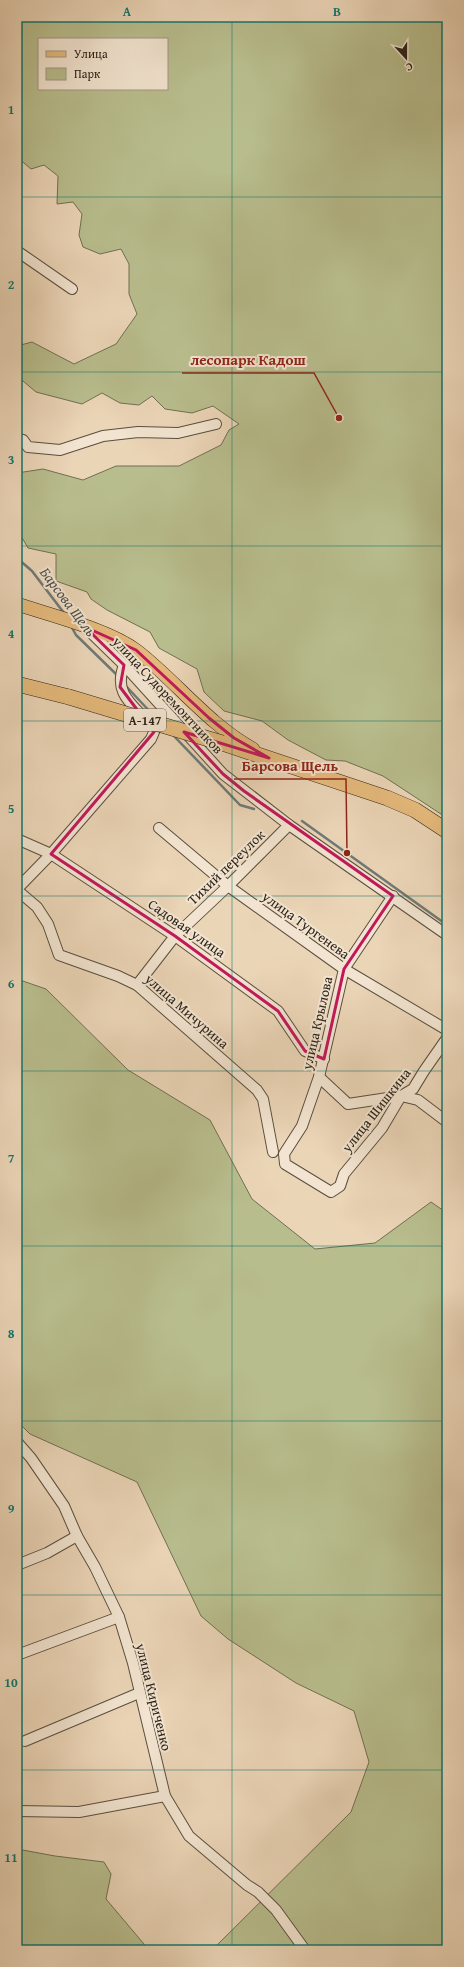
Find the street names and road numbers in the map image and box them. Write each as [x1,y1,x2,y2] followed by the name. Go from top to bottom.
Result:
[107,631,228,758] street label: улица Судоремонтников
[124,709,166,731] road number: А-147
[183,824,270,909] street label: Тихий переулок
[257,886,354,964] street label: улица Тургенева
[144,894,230,962] street label: Садовая улица
[140,968,234,1053] street label: улица Мичурина
[296,974,338,1073] street label: улица Крылова
[336,1063,415,1157] street label: улица Шишкина
[131,1640,177,1753] street label: улица Кириченко

